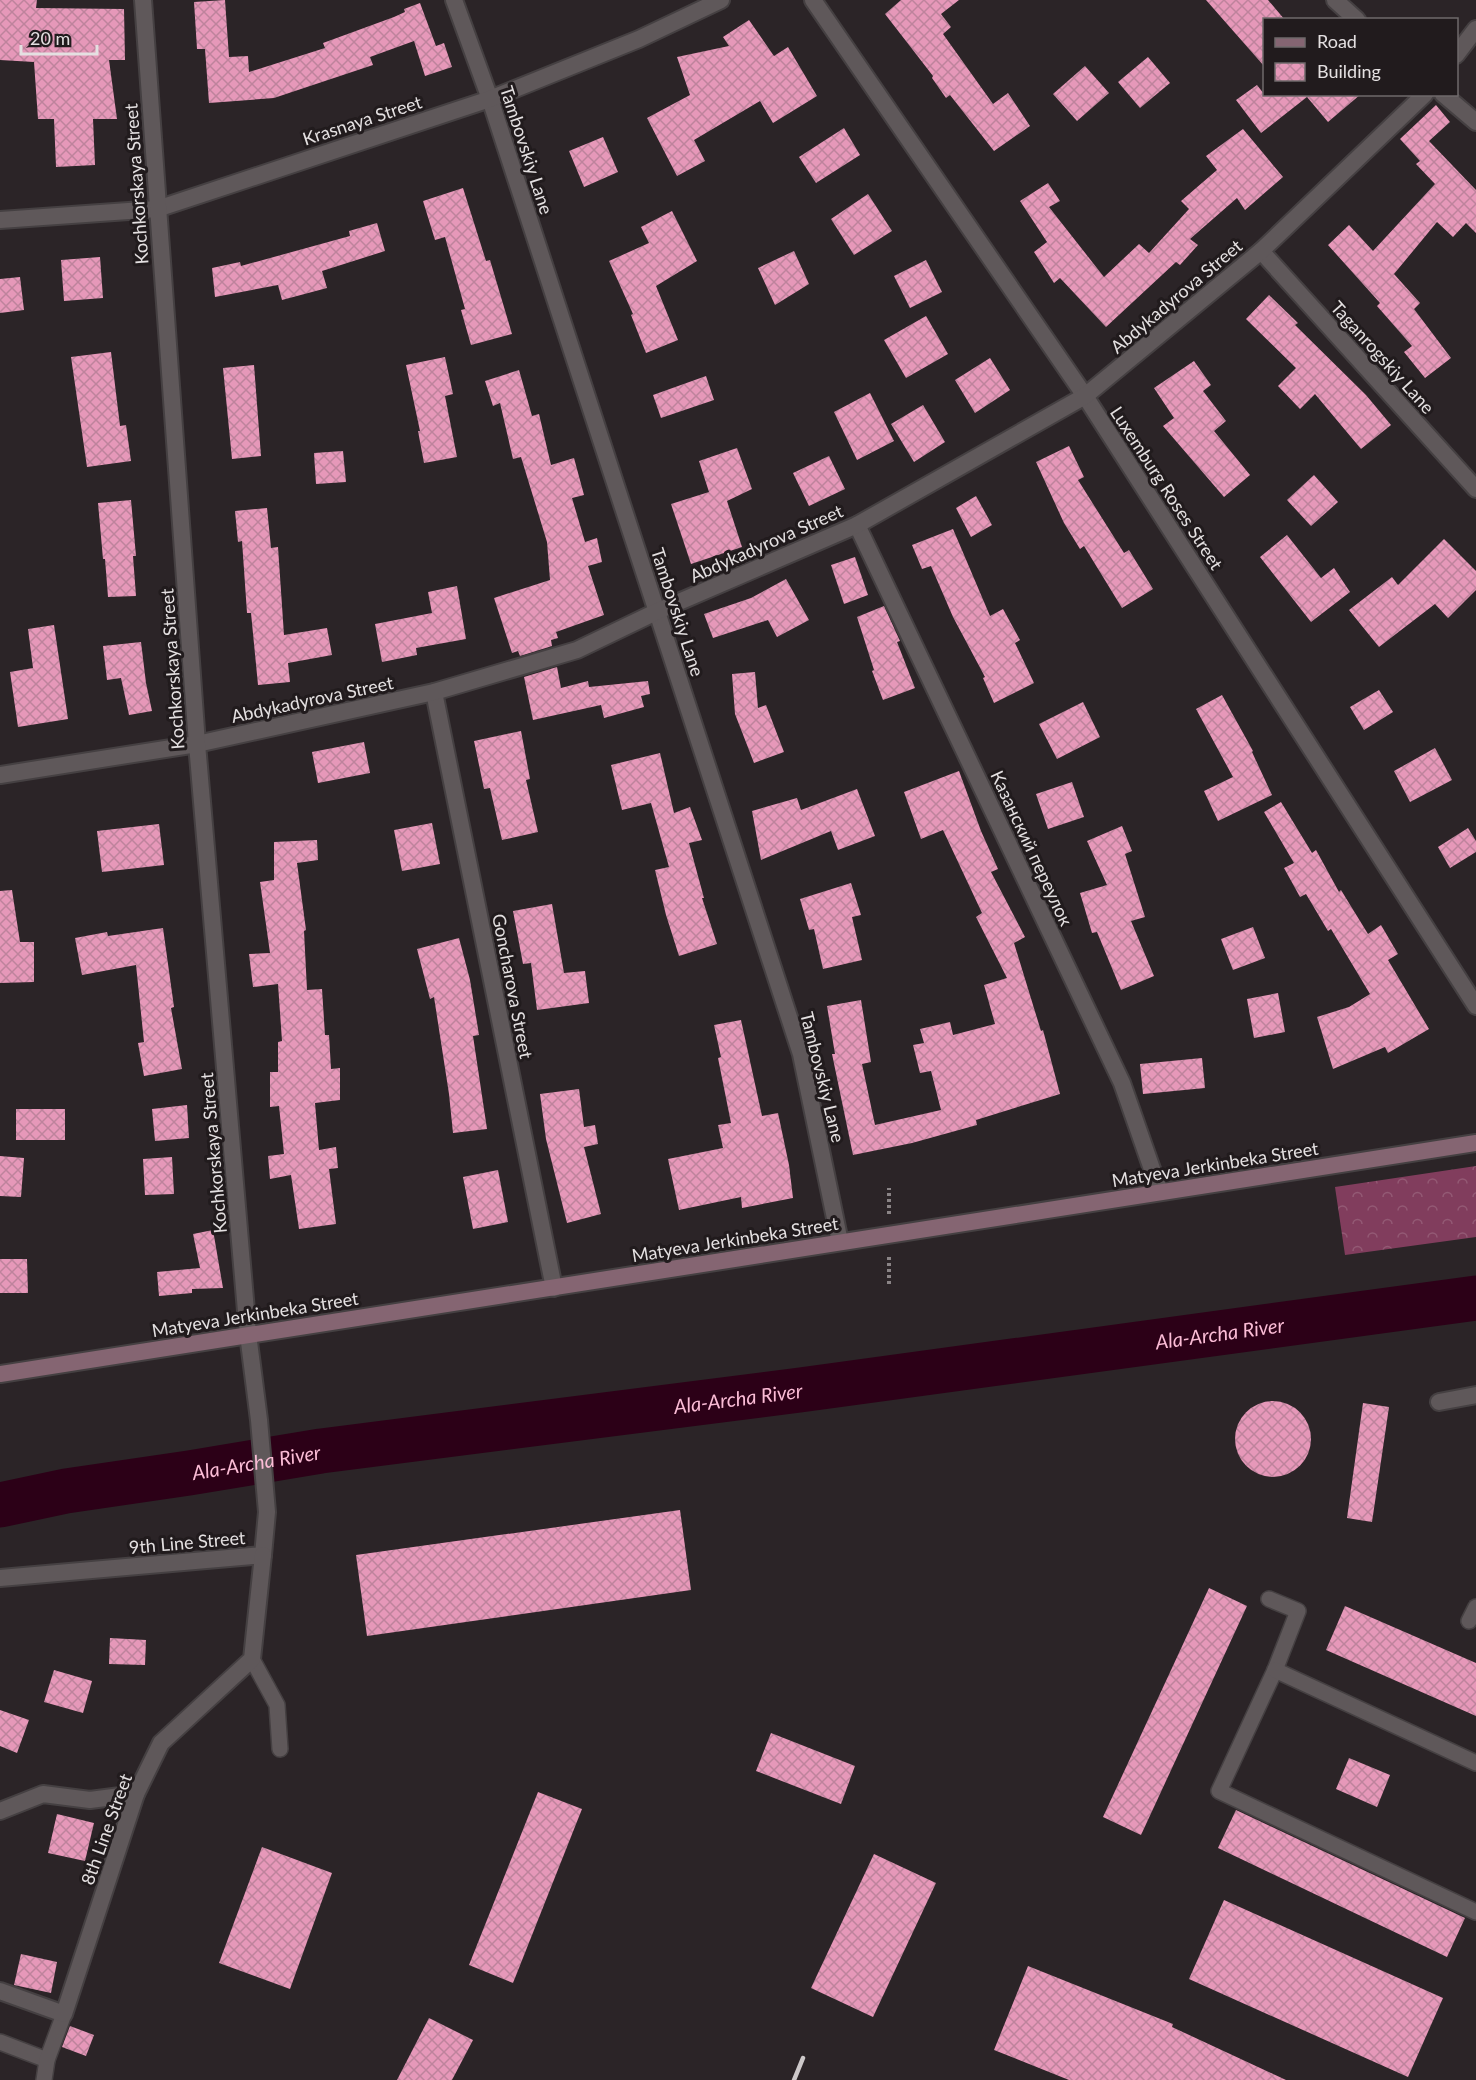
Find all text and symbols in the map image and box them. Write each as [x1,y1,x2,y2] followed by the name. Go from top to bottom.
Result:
[21,18,98,56] scale bar
[1263,18,1458,96] legend
[30,27,70,49] text: 20 m
[1317,30,1357,52] text: Road
[1317,60,1381,82] text: Building
[496,83,558,217] street label: Tambovskiy Lane
[300,90,425,150] street label: Krasnaya Street
[119,102,153,265] street label: Kochkorskaya Street
[1106,234,1247,358] street label: Abdykadyrova Street
[1327,296,1439,418] street label: Taganrogskiy Lane
[1106,402,1228,574] street label: Luxemburg Roses Street
[686,499,846,587] street label: Abdykadyrova Street
[647,545,709,679] street label: Tambovskiy Lane
[155,587,189,750] street label: Kochkorskaya Street
[229,671,396,727] street label: Abdykadyrova Street
[986,767,1078,930] street label: Казанский переулок
[488,912,538,1061] street label: Goncharova Street
[796,1009,850,1145] street label: Tambovskiy Lane
[195,1071,231,1234] street label: Kochkorskaya Street
[1110,1137,1320,1191] street label: Matyeva Jerkinbeka Street
[630,1212,840,1266] street label: Matyeva Jerkinbeka Street
[150,1287,360,1341] street label: Matyeva Jerkinbeka Street
[1153,1312,1287,1354] water label: Ala-Archa River
[671,1378,805,1418] water label: Ala-Archa River
[189,1439,323,1484] water label: Ala-Archa River
[128,1526,247,1558] street label: 9th Line Street
[76,1770,136,1888] street label: 8th Line Street

